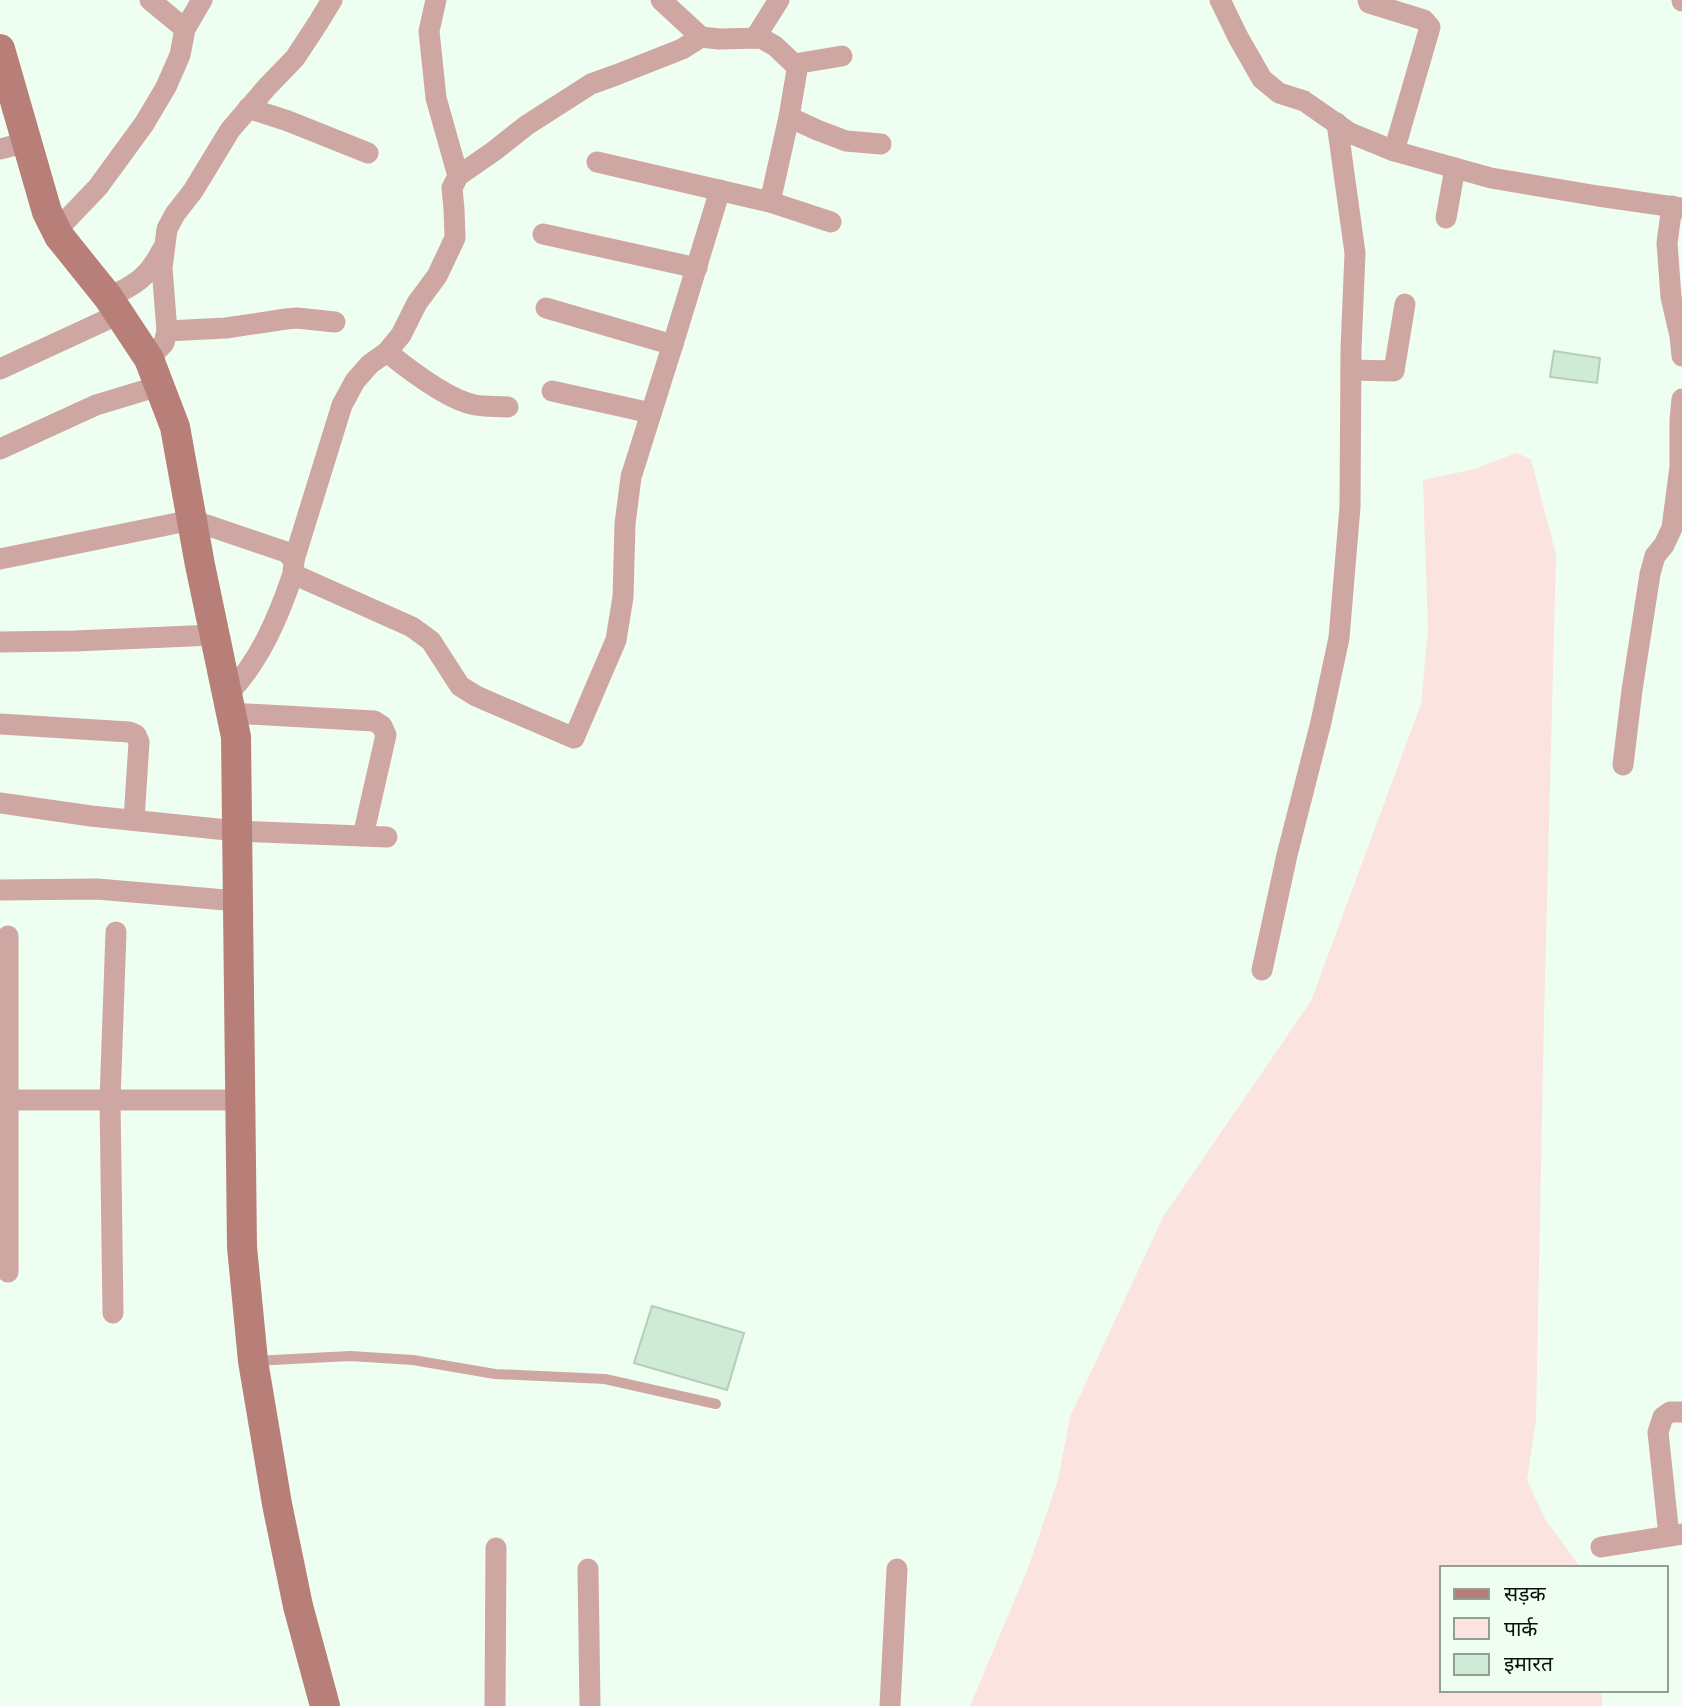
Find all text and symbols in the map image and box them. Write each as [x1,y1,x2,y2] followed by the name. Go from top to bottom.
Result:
[1440,1566,1668,1692] legend
[1504,1580,1546,1607] text: सड़क
[1504,1615,1538,1642] text: पार्क
[1504,1650,1554,1677] text: इमारत

